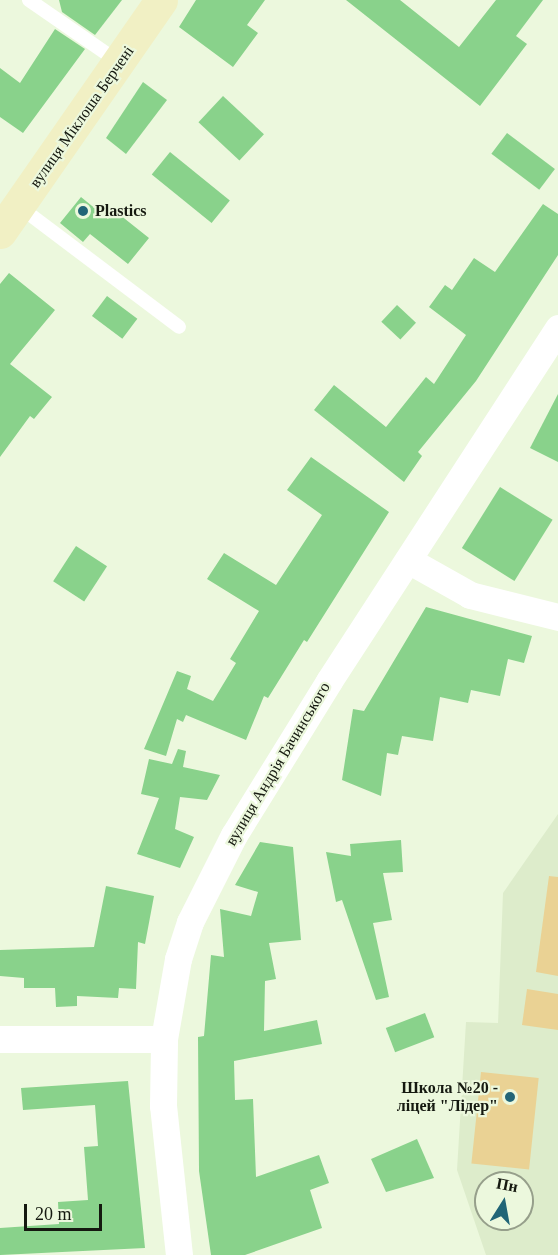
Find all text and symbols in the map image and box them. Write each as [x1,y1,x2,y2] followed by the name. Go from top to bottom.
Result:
[26,42,138,192] street label: вулиця Міклоша Берчені
[95,201,147,221] place label: Plastics
[76,204,90,218] marker: Plastics
[222,679,334,849] street label: вулиця Андрія Бачинського
[397,1078,498,1116] place label: Школа №20 - ліцей "Лідер"
[503,1090,517,1104] marker: Школа №20 - ліцей "Лідер"
[474,1171,534,1231] north arrow
[495,1174,519,1195] text: Пн
[27,1192,105,1230] scale bar
[35,1204,72,1224] text: 20 m

